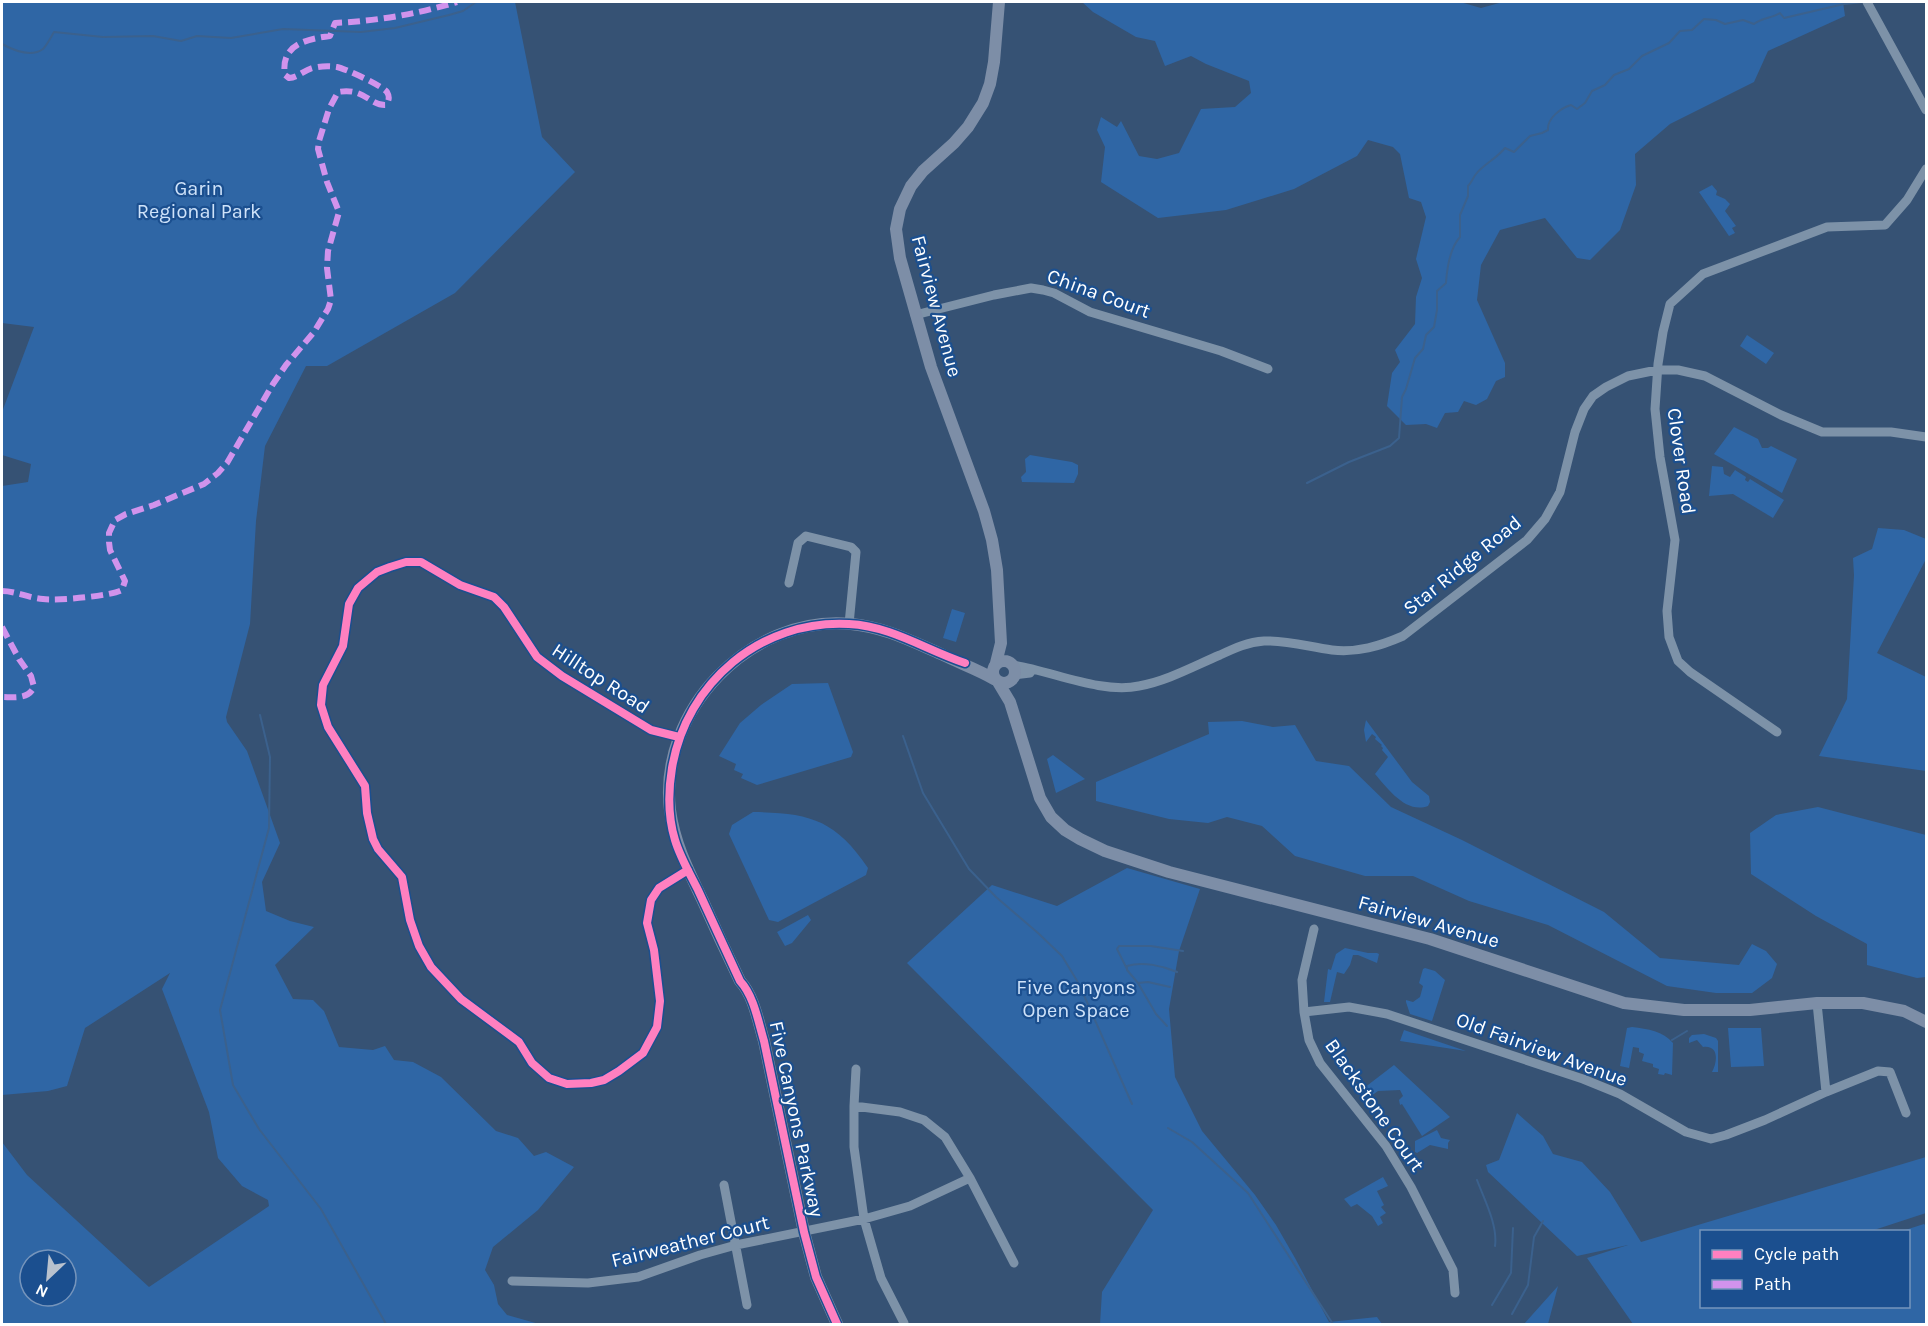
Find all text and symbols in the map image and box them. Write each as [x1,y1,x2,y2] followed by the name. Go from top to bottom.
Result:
[137,177,261,223] park label: Garin Regional Park
[907,233,966,379] street label: Fairview Avenue
[1044,264,1154,323] street label: China Court
[1663,406,1700,516] street label: Clover Road
[1399,511,1526,620] street label: Star Ridge Road
[548,638,654,718] street label: Hilltop Road
[1356,890,1502,953] street label: Fairview Avenue
[1016,976,1136,1022] park label: Five Canyons Open Space
[1453,1008,1631,1091] street label: Old Fairview Avenue
[764,1019,829,1219] street label: Five Canyons Parkway
[1320,1034,1429,1176] street label: Blackstone Court
[609,1211,772,1272] street label: Fairweather Court
[1700,1230,1910,1308] legend
[1754,1243,1839,1265] text: Cycle path
[18,1248,78,1308] north arrow
[1754,1273,1792,1295] text: Path
[32,1280,51,1302] text: N

